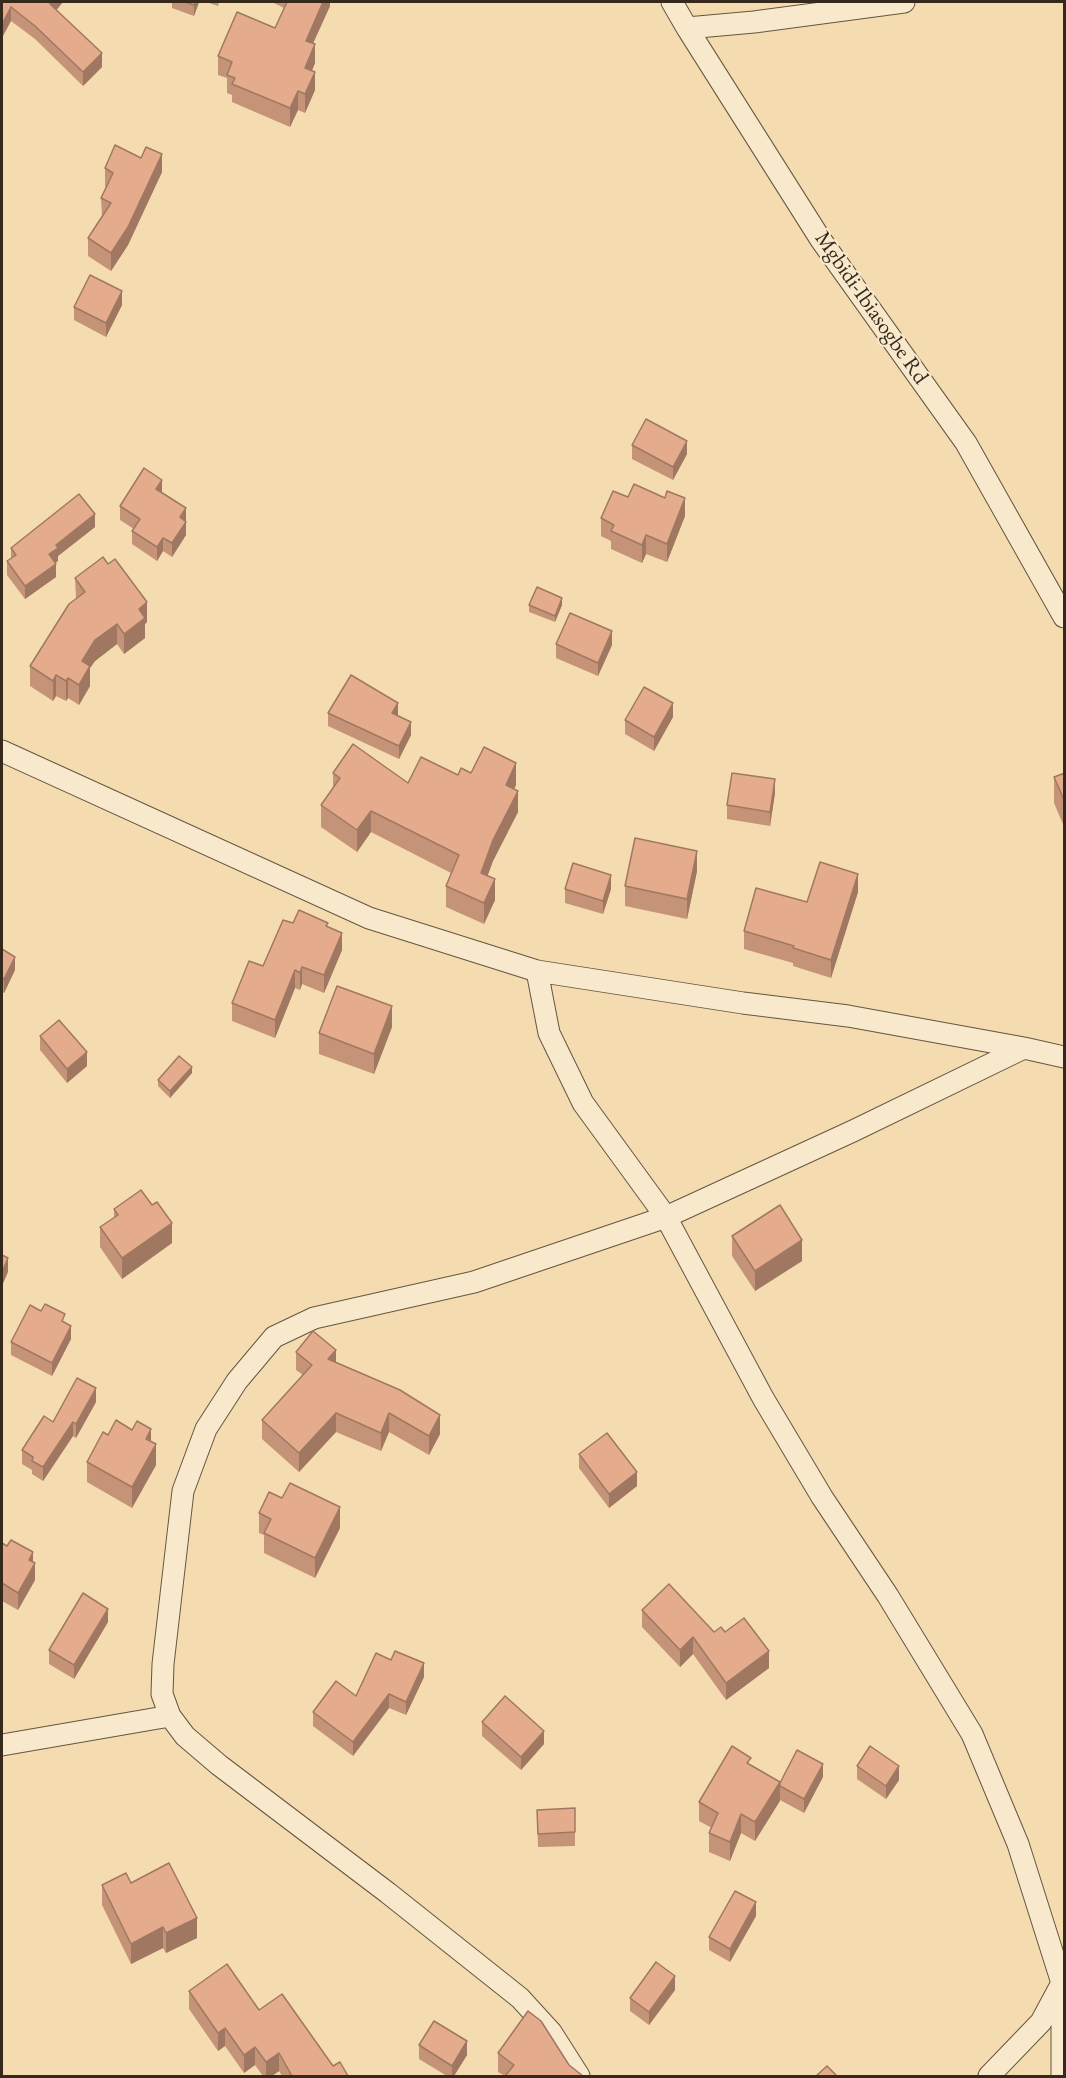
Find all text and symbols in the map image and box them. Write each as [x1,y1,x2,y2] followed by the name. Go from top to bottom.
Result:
[808,227,934,389] street label: Mgbidi-Ibiasogbe Rd

